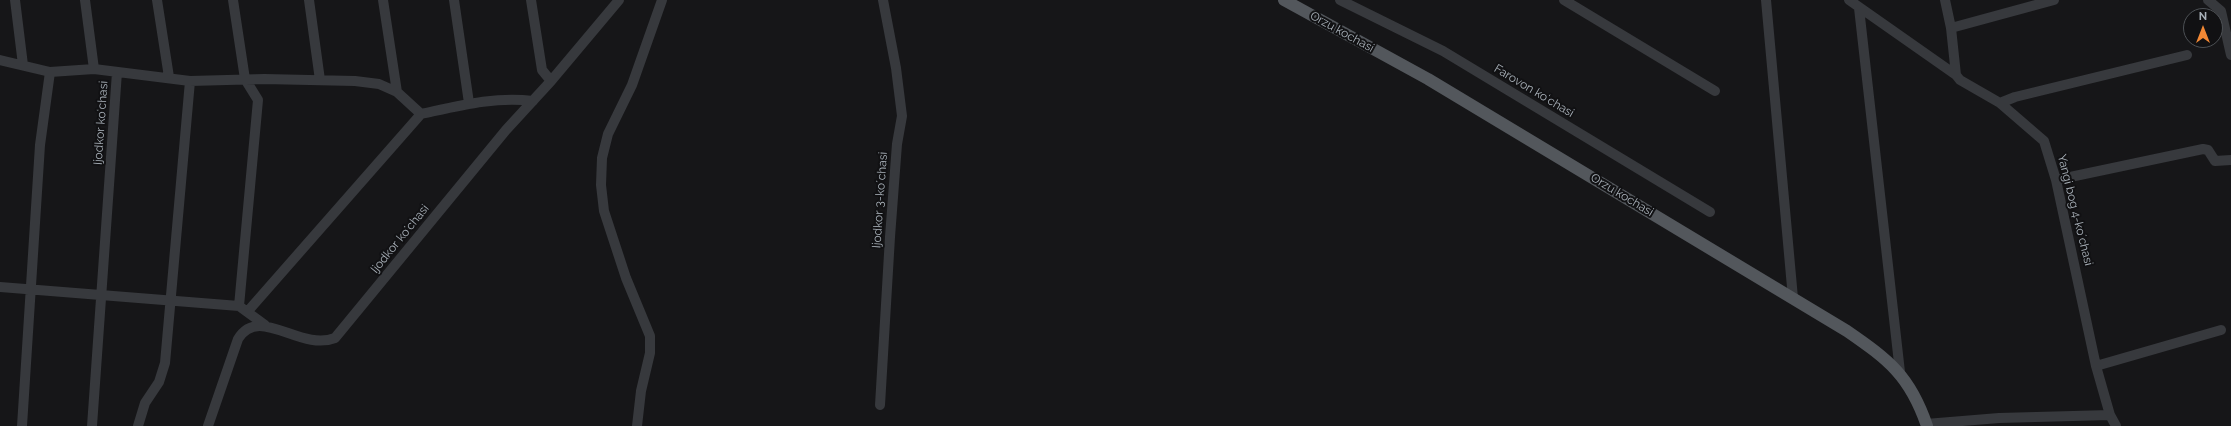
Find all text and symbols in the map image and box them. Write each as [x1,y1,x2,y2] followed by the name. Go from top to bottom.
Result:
[1307,8,1377,56] street label: Orzu kochasi
[2183,8,2223,48] north arrow
[2199,10,2207,23] text: N
[1491,61,1577,121] street label: Farovon koʻchasi
[91,80,111,166] street label: Ijodkor koʻchasi
[869,151,891,249] street label: Ijodkor 3-koʼchasi
[2054,153,2096,267] street label: Yangi bog 4-koʼchasi
[1588,171,1656,219] street label: Orzu kochasi
[368,202,432,276] street label: Ijodkor koʻchasi

